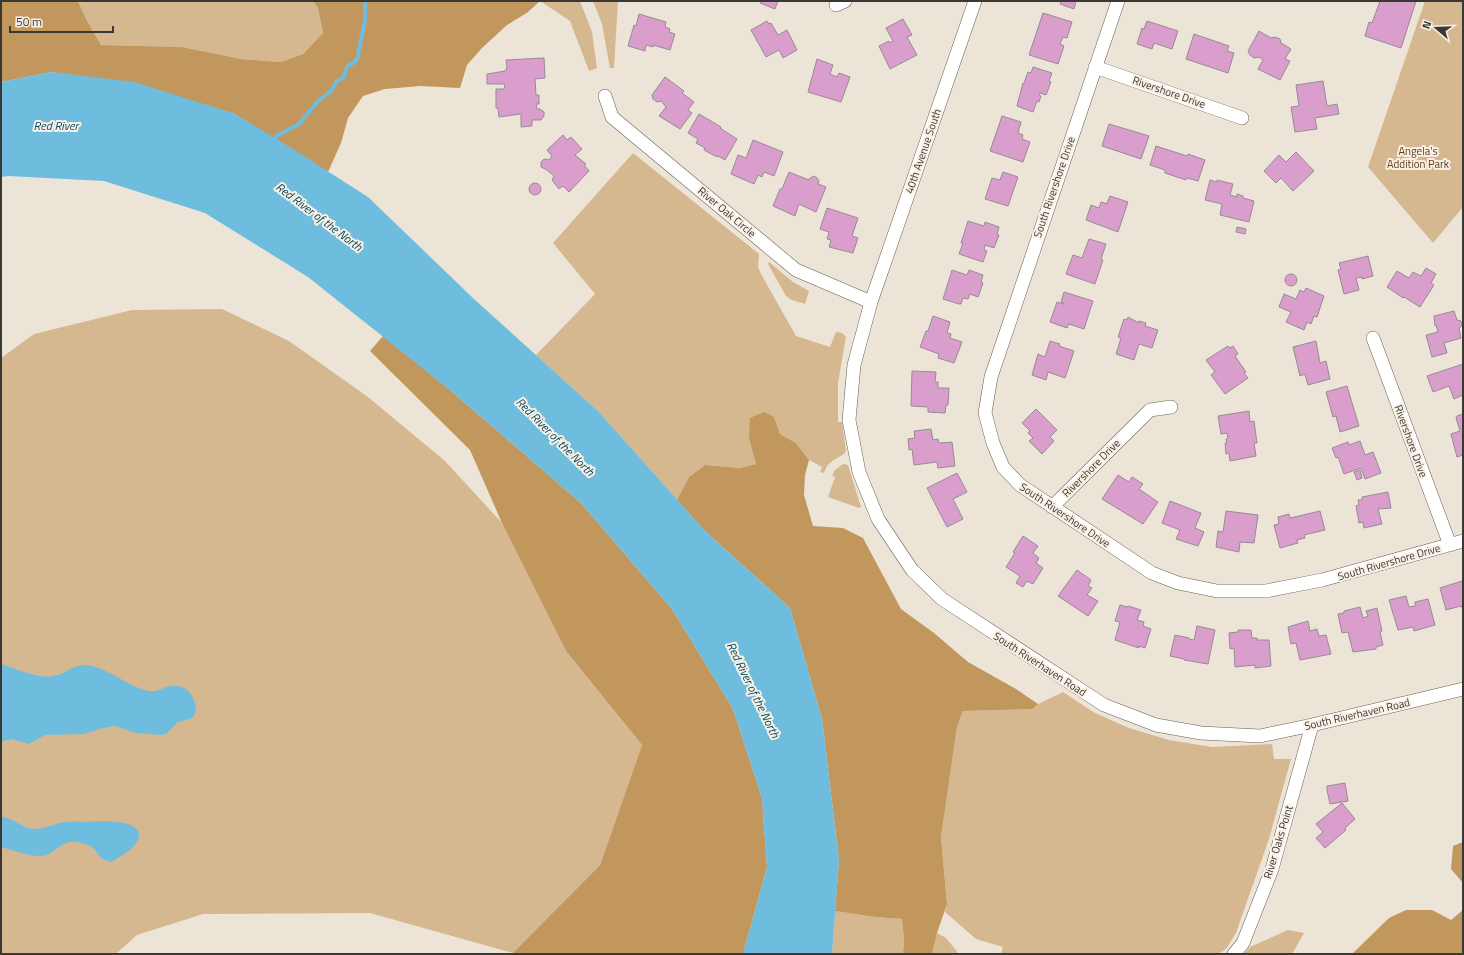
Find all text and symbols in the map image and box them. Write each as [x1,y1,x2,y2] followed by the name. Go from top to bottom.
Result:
[10,8,113,34] scale bar
[1416,8,1456,48] north arrow
[16,12,42,31] text: 50 m
[1418,19,1435,31] text: N
[1130,72,1208,112] street label: Rivershore Drive
[901,106,945,196] street label: 40th Avenue South
[34,116,81,135] water label: Red River
[1029,134,1079,240] street label: South Rivershore Drive
[1387,143,1450,172] park label: Angela's Addition Park
[272,178,368,256] water label: Red River of the North
[694,183,760,241] street label: River Oak Circle
[512,393,600,481] water label: Red River of the North
[1390,402,1432,480] street label: Rivershore Drive
[1058,435,1124,501] street label: Rivershore Drive
[1017,479,1114,552] street label: South Rivershore Drive
[1336,540,1443,584] street label: South Rivershore Drive
[990,628,1090,700] street label: South Riverhaven Road
[722,639,785,742] water label: Red River of the North
[1303,694,1411,734] street label: South Riverhaven Road
[1259,803,1297,881] street label: River Oaks Point

